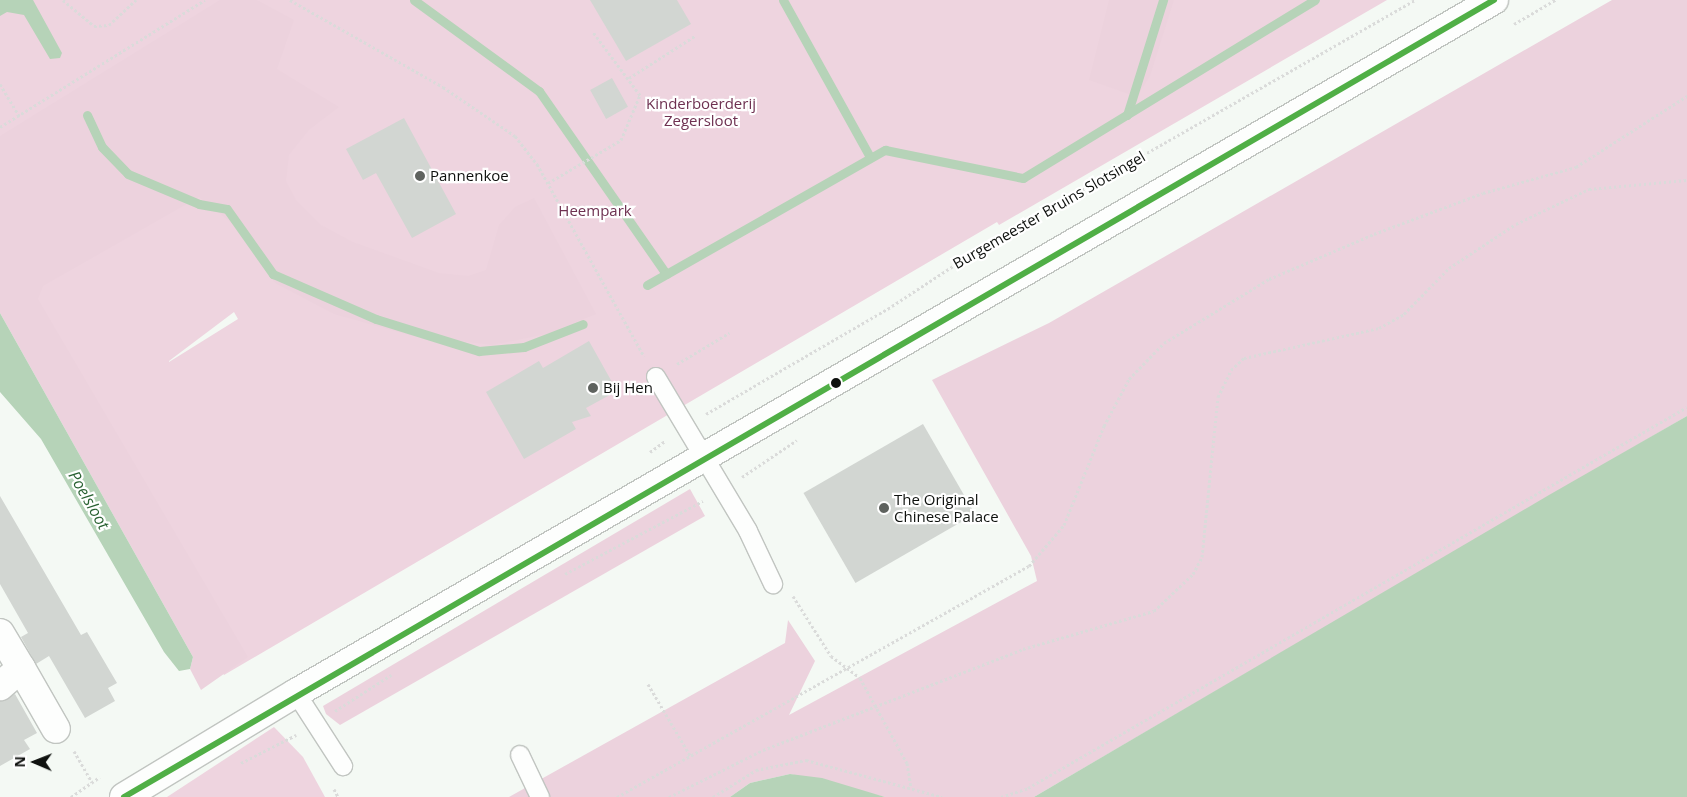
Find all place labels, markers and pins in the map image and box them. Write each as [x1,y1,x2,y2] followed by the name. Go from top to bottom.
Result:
[430,167,509,185] place label: Pannenkoe
[414,170,426,182] marker: Pannenkoe
[831,378,841,388] unlabelled marker
[603,379,653,397] place label: Bij Hen
[587,382,599,394] marker: Bij Hen
[894,490,999,525] place label: The Original Chinese Palace
[878,502,890,514] marker: The Original Chinese Palace

